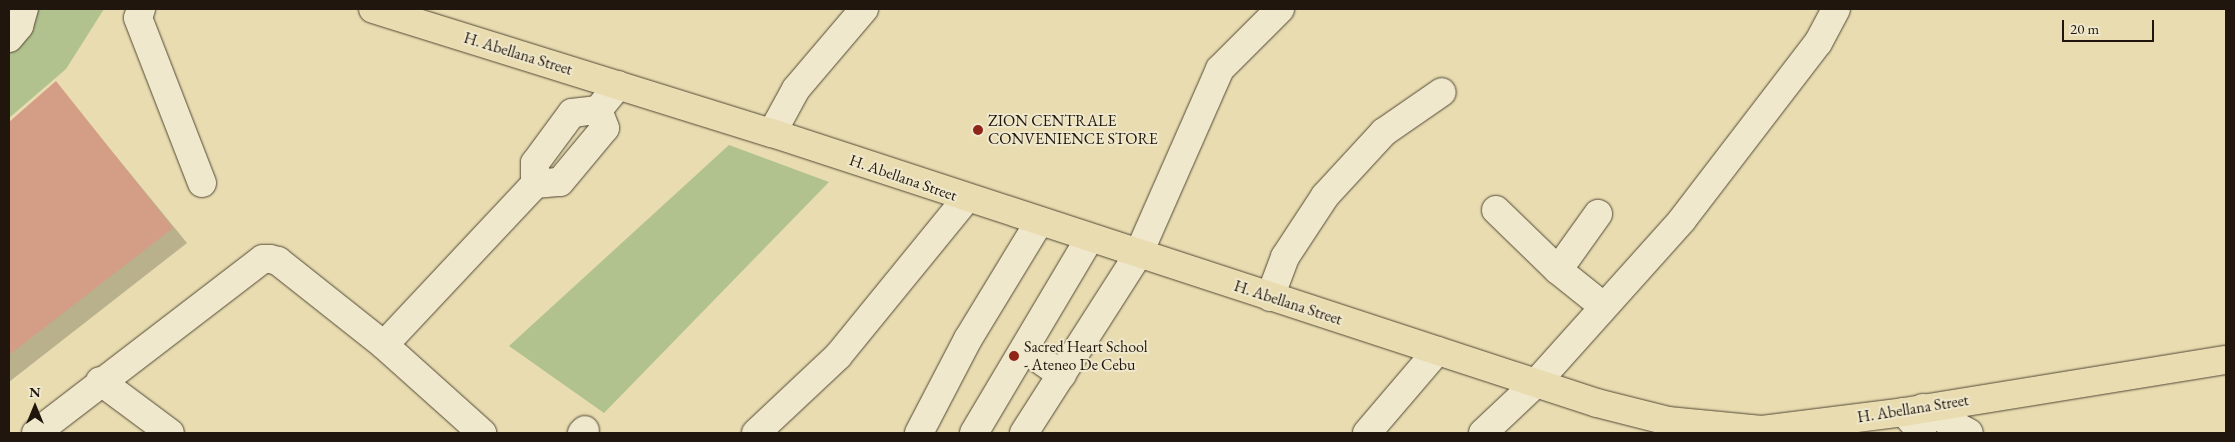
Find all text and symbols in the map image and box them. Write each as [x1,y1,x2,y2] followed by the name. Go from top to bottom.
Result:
[2065,10,2158,42] scale bar
[2070,19,2099,38] text: 20 m
[461,28,575,80] street label: H. Abellana Street
[988,111,1158,149] place label: ZION CENTRALE CONVENIENCE STORE
[972,124,984,136] marker: ZION CENTRALE CONVENIENCE STORE
[847,151,959,205] street label: H. Abellana Street
[1231,276,1345,330] street label: H. Abellana Street
[1024,337,1148,375] place label: Sacred Heart School - Ateneo De Cebu
[1008,350,1020,362] marker: Sacred Heart School - Ateneo De Cebu
[10,382,60,432] north arrow
[29,383,41,401] text: N
[1856,391,1970,427] street label: H. Abellana Street

